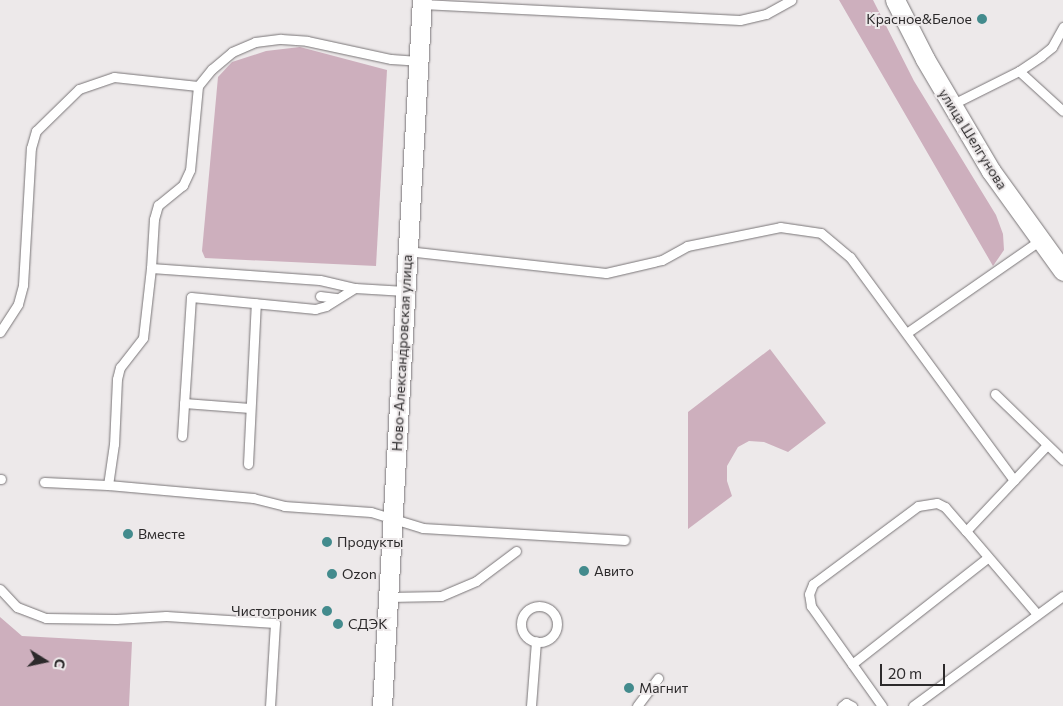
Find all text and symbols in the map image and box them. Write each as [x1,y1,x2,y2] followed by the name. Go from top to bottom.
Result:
[866,11,972,27] place label: Красное&Белое
[976,13,988,25] marker: Красное&Белое
[935,86,1011,192] street label: улица Шелгунова
[388,254,416,452] street label: Ново-Александровская улица
[138,526,185,542] place label: Вместе
[122,528,134,540] marker: Вместе
[337,534,403,550] place label: Продукты
[321,536,333,548] marker: Продукты
[594,563,634,579] place label: Авито
[578,565,590,577] marker: Авито
[342,566,377,582] place label: Ozon
[326,568,338,580] marker: Ozon
[231,603,317,619] place label: Чистотроник
[321,605,333,617] marker: Чистотроник
[348,616,388,632] place label: СДЭК
[332,618,344,630] marker: СДЭК
[20,636,70,686] north arrow
[883,654,948,686] scale bar
[51,657,69,670] text: С
[888,664,922,682] text: 20 m
[639,680,688,696] place label: Магнит
[623,682,635,694] marker: Магнит

